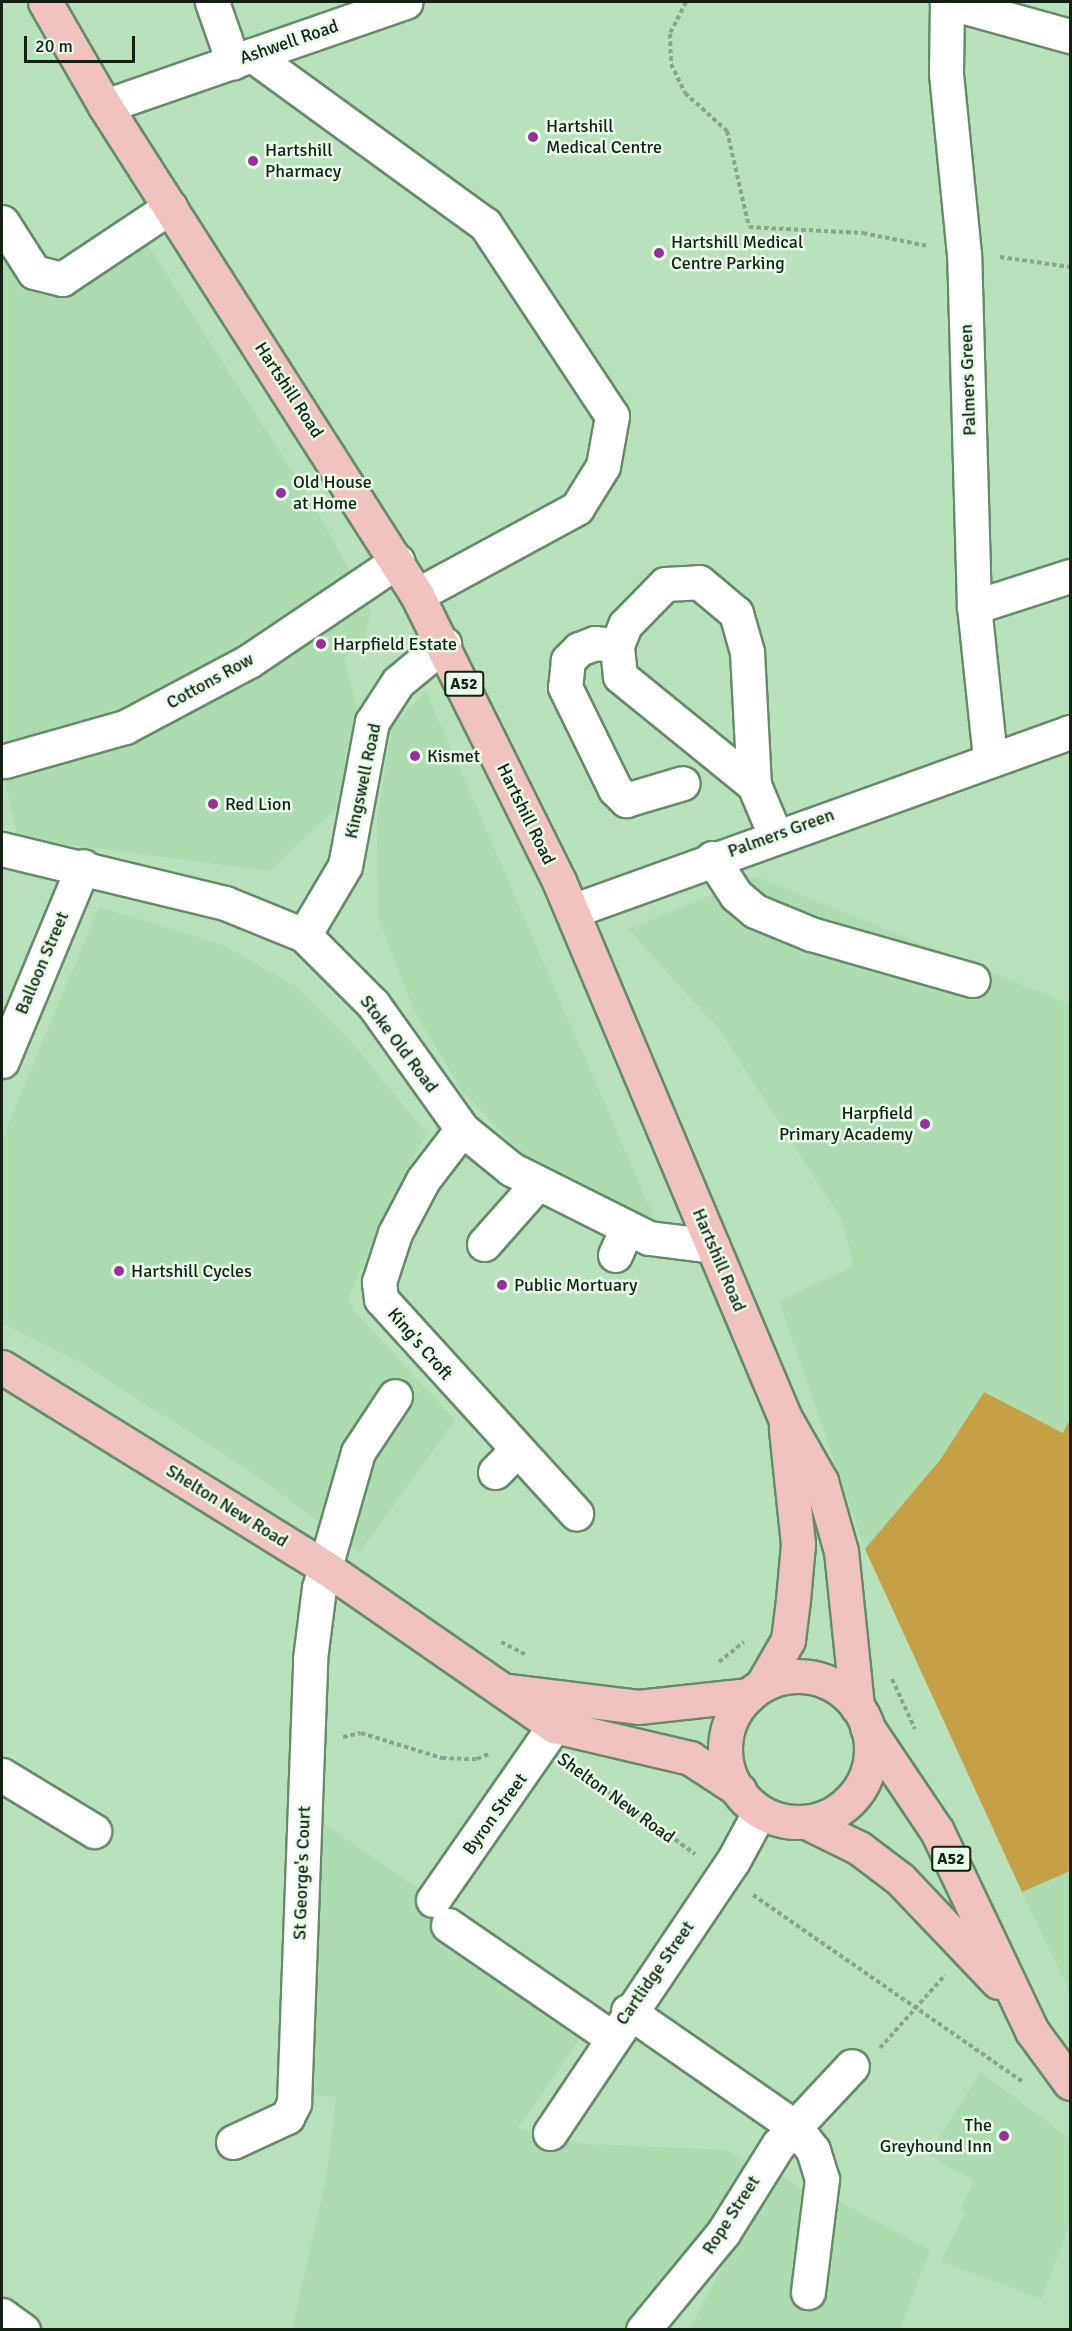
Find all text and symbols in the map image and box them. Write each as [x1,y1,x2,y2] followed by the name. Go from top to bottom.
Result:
[237,15,341,69] street label: Ashwell Road
[27,24,138,62] scale bar
[35,35,73,57] text: 20 m
[546,116,662,158] place label: Hartshill Medical Centre
[524,128,542,146] marker: Hartshill Medical Centre
[265,140,341,182] place label: Hartshill Pharmacy
[246,154,260,168] marker: Hartshill Pharmacy
[671,232,803,274] place label: Hartshill Medical Centre Parking
[652,246,666,260] marker: Hartshill Medical Centre Parking
[955,324,981,436] street label: Palmers Green
[250,338,328,442] street label: Hartshill Road
[293,472,372,514] place label: Old House at Home
[274,486,288,500] marker: Old House at Home
[333,633,457,655] place label: Harpfield Estate
[314,637,328,651] marker: Harpfield Estate
[163,648,257,714] street label: Cottons Row
[443,671,485,697] road number: A52
[340,721,386,841] street label: Kingswell Road
[427,745,480,767] place label: Kismet
[408,749,422,763] marker: Kismet
[492,760,560,868] street label: Hartshill Road
[225,793,291,815] place label: Red Lion
[206,797,220,811] marker: Red Lion
[725,804,837,862] street label: Palmers Green
[11,908,73,1018] street label: Balloon Street
[355,991,443,1097] street label: Stoke Old Road
[779,1103,913,1146] place label: Harpfield Primary Academy
[918,1117,932,1131] marker: Harpfield Primary Academy
[688,1205,750,1315] street label: Hartshill Road
[131,1260,252,1282] place label: Hartshill Cycles
[112,1264,126,1278] marker: Hartshill Cycles
[514,1274,638,1296] place label: Public Mortuary
[495,1278,509,1292] marker: Public Mortuary
[383,1303,457,1385] street label: King's Croft
[162,1460,292,1552] street label: Shelton New Road
[553,1748,679,1848] street label: Shelton New Road
[458,1769,532,1859] street label: Byron Street
[289,1806,315,1940] street label: St George's Court
[930,1846,972,1872] road number: A52
[611,1917,699,2029] street label: Cartlidge Street
[880,2115,992,2158] place label: The Greyhound Inn
[997,2129,1011,2143] marker: The Greyhound Inn
[698,2172,764,2258] street label: Rope Street

